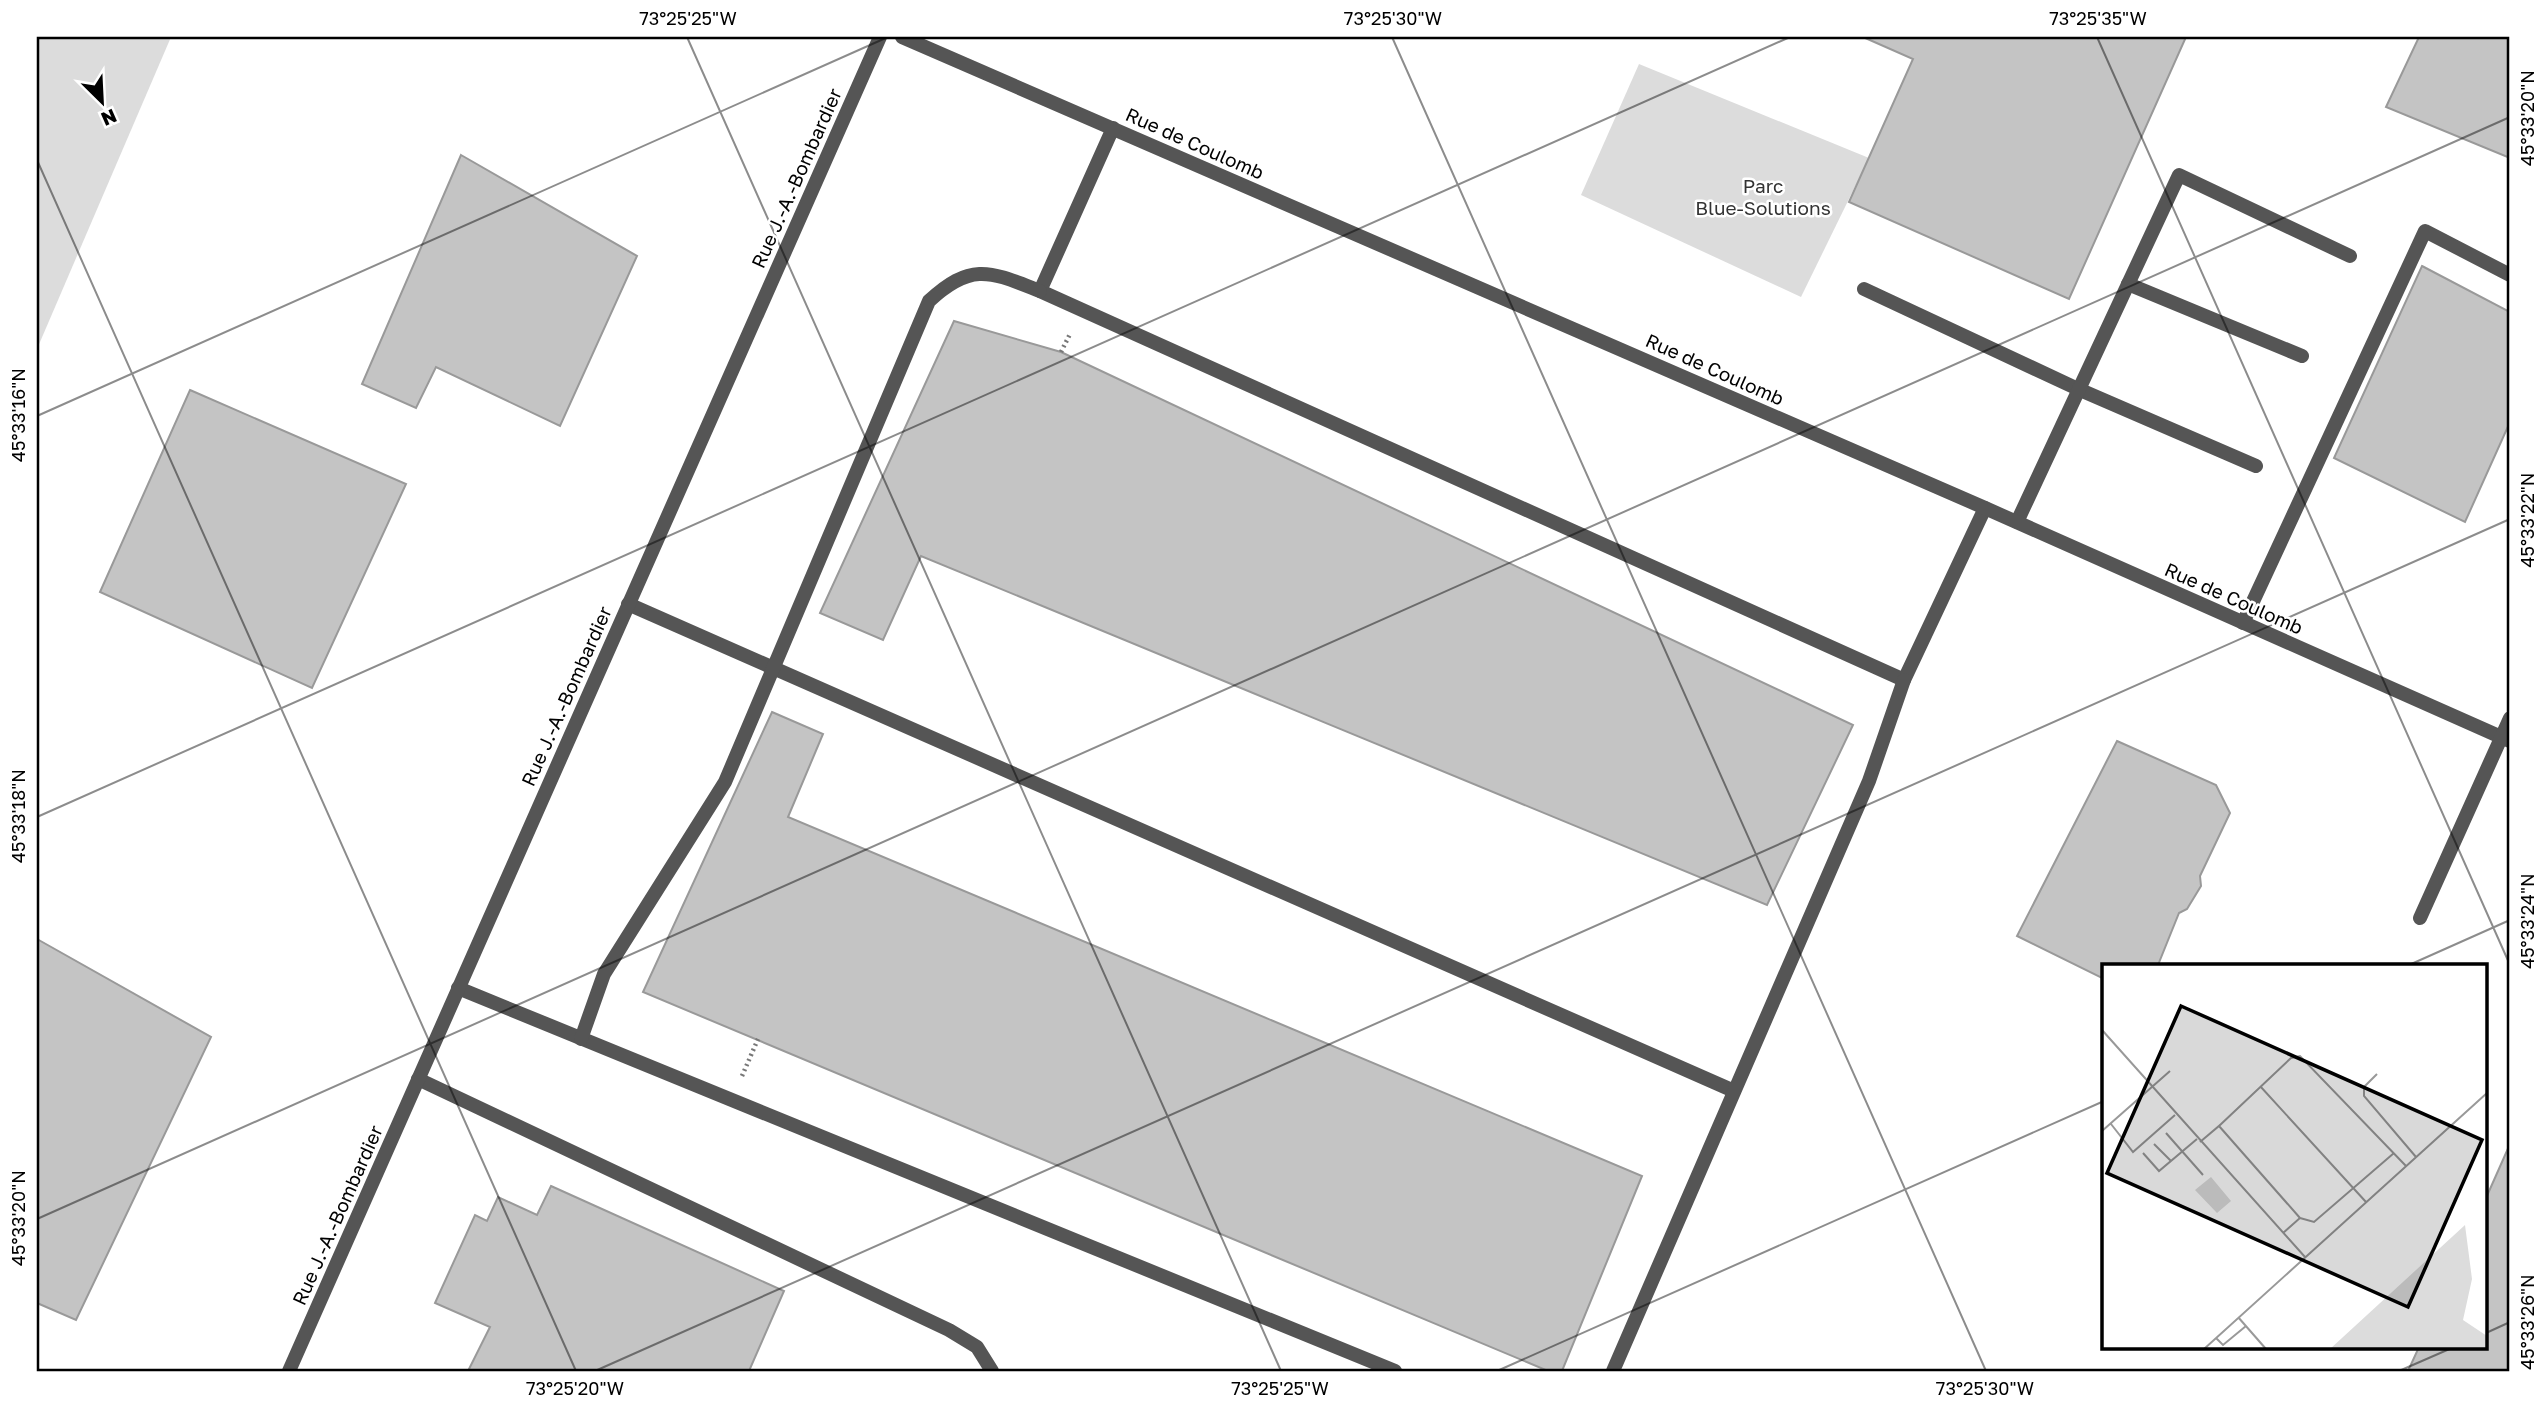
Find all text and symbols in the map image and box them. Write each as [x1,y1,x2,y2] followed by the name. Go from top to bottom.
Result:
[639,7,737,29] text: 73°25'25"W
[1344,7,1442,29] text: 73°25'30"W
[2049,7,2147,29] text: 73°25'35"W
[66,66,136,136] north arrow
[2516,70,2538,166] text: 45°33'20"N
[746,84,846,271] street label: Rue J.-A.-Bombardier
[1122,102,1268,184] street label: Rue de Coulomb
[98,105,120,131] text: N
[1695,174,1831,219] park label: Parc Blue-Solutions
[1642,328,1788,410] street label: Rue de Coulomb
[7,368,29,462] text: 45°33'16"N
[2516,472,2538,568] text: 45°33'22"N
[2161,557,2307,639] street label: Rue de Coulomb
[516,602,616,789] street label: Rue J.-A.-Bombardier
[7,769,29,863] text: 45°33'18"N
[2516,873,2538,969] text: 45°33'24"N
[2102,964,2488,1348] inset map
[287,1121,387,1308] street label: Rue J.-A.-Bombardier
[7,1170,29,1266] text: 45°33'20"N
[2516,1274,2538,1370] text: 45°33'26"N
[526,1377,624,1399] text: 73°25'20"W
[1231,1377,1329,1399] text: 73°25'25"W
[1936,1377,2034,1399] text: 73°25'30"W

